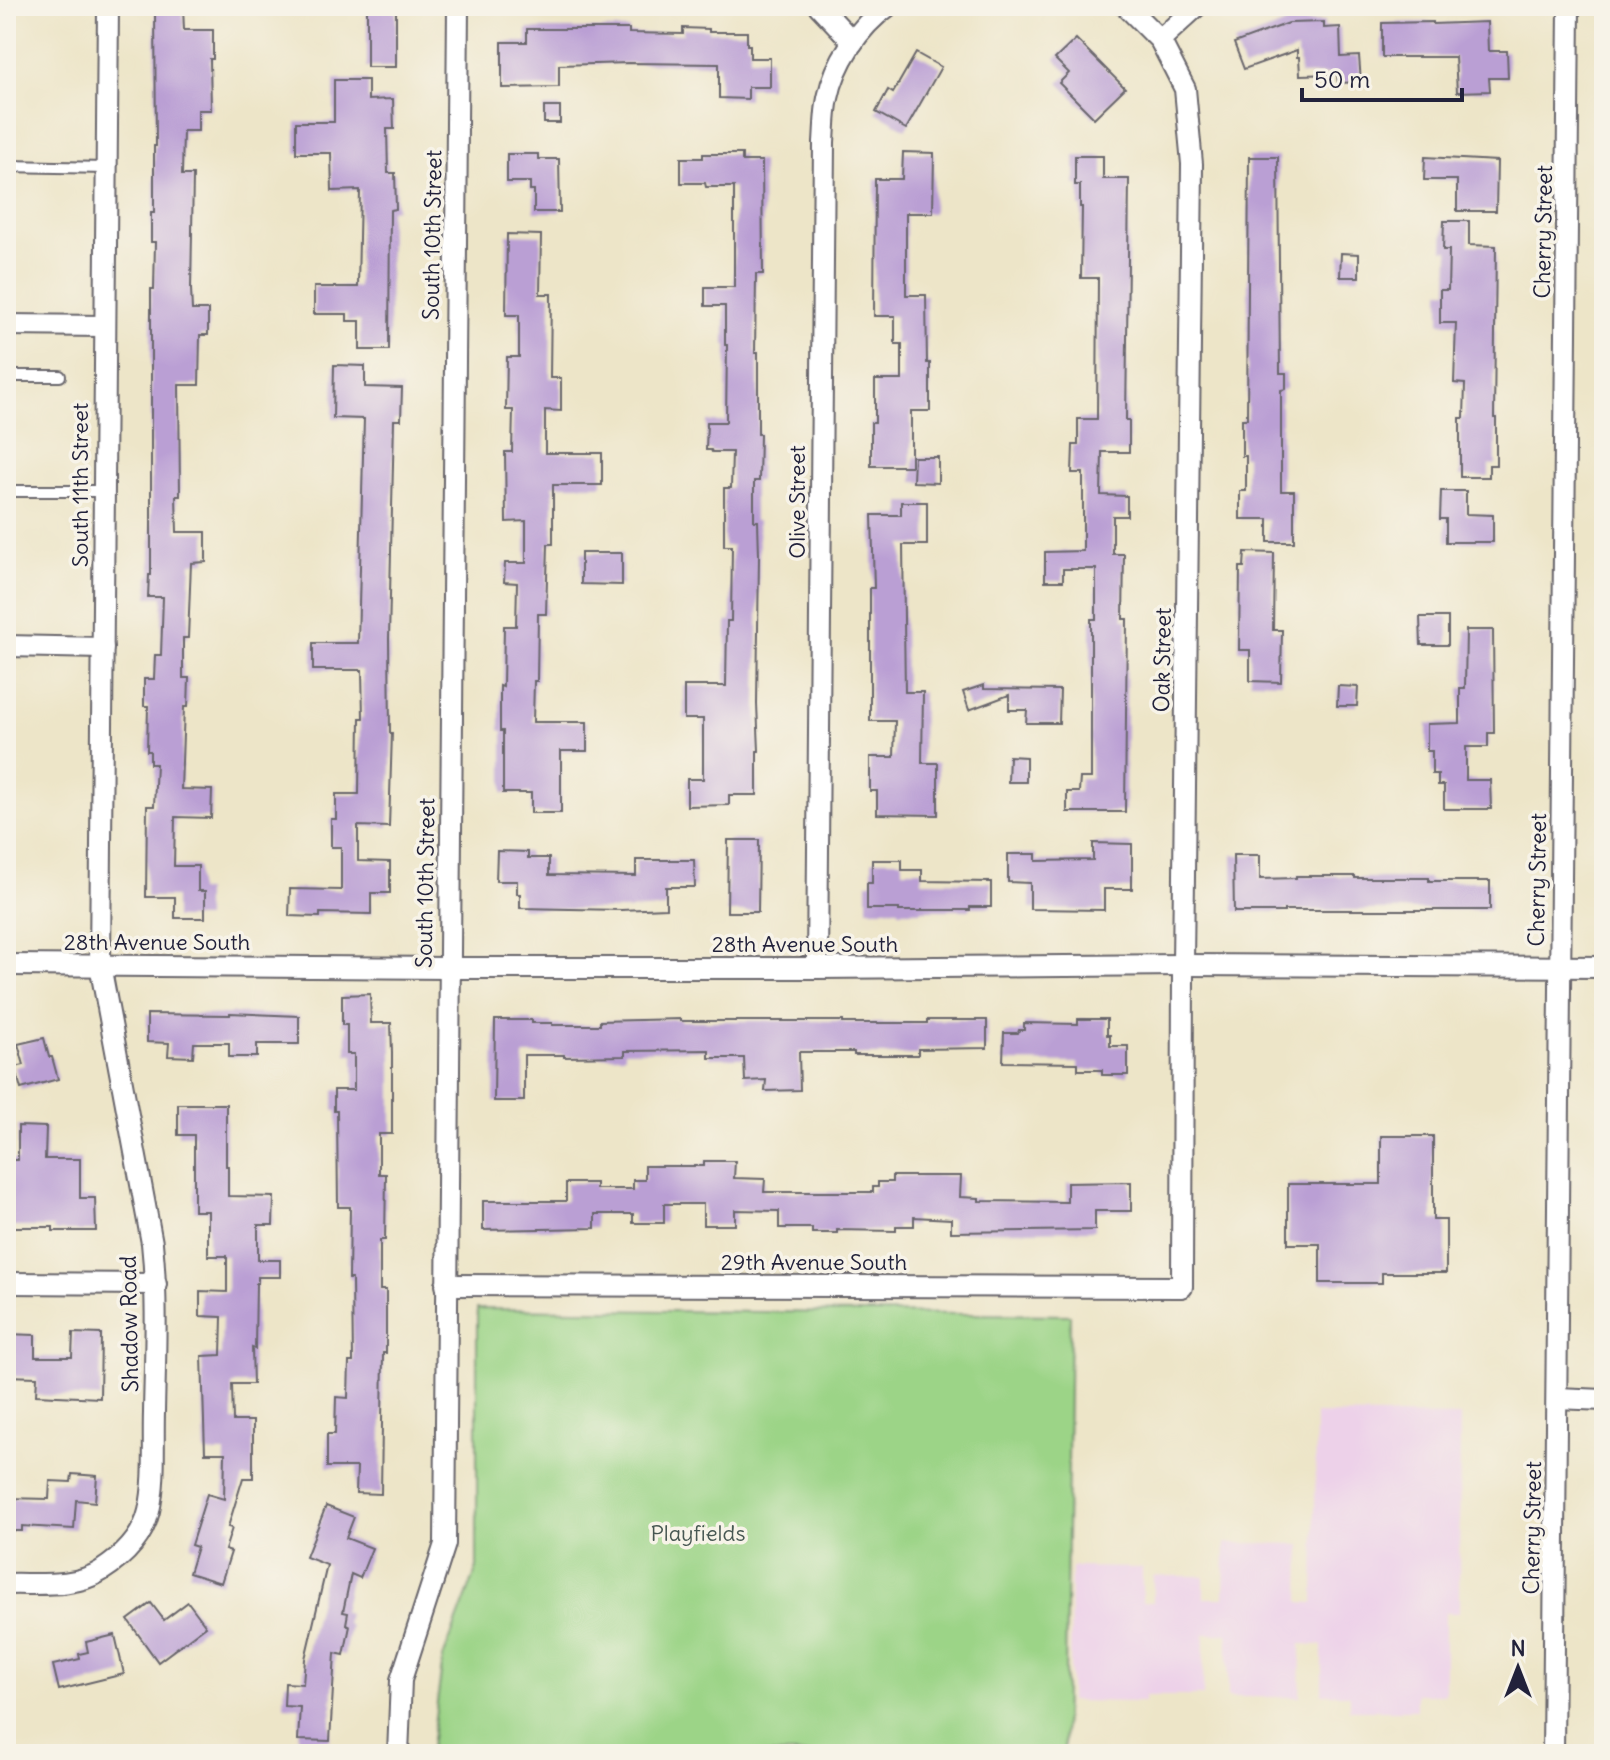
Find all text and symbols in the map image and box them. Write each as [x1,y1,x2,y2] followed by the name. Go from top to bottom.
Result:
[1302,52,1462,102] scale bar
[1314,64,1370,94] text: 50 m
[417,150,447,320] street label: South 10th Street
[1528,165,1558,299] street label: Cherry Street
[66,403,94,567] street label: South 11th Street
[783,445,811,559] street label: Olive Street
[1147,607,1177,713] street label: Oak Street
[410,798,440,968] street label: South 10th Street
[1522,813,1552,947] street label: Cherry Street
[64,928,250,956] street label: 28th Avenue South
[712,930,898,958] street label: 28th Avenue South
[721,1248,907,1276] street label: 29th Avenue South
[114,1255,144,1393] street label: Shadow Road
[1517,1461,1547,1595] street label: Cherry Street
[651,1519,745,1547] park label: Playfields
[1478,1628,1558,1708] north arrow
[1510,1634,1526,1662] text: N

